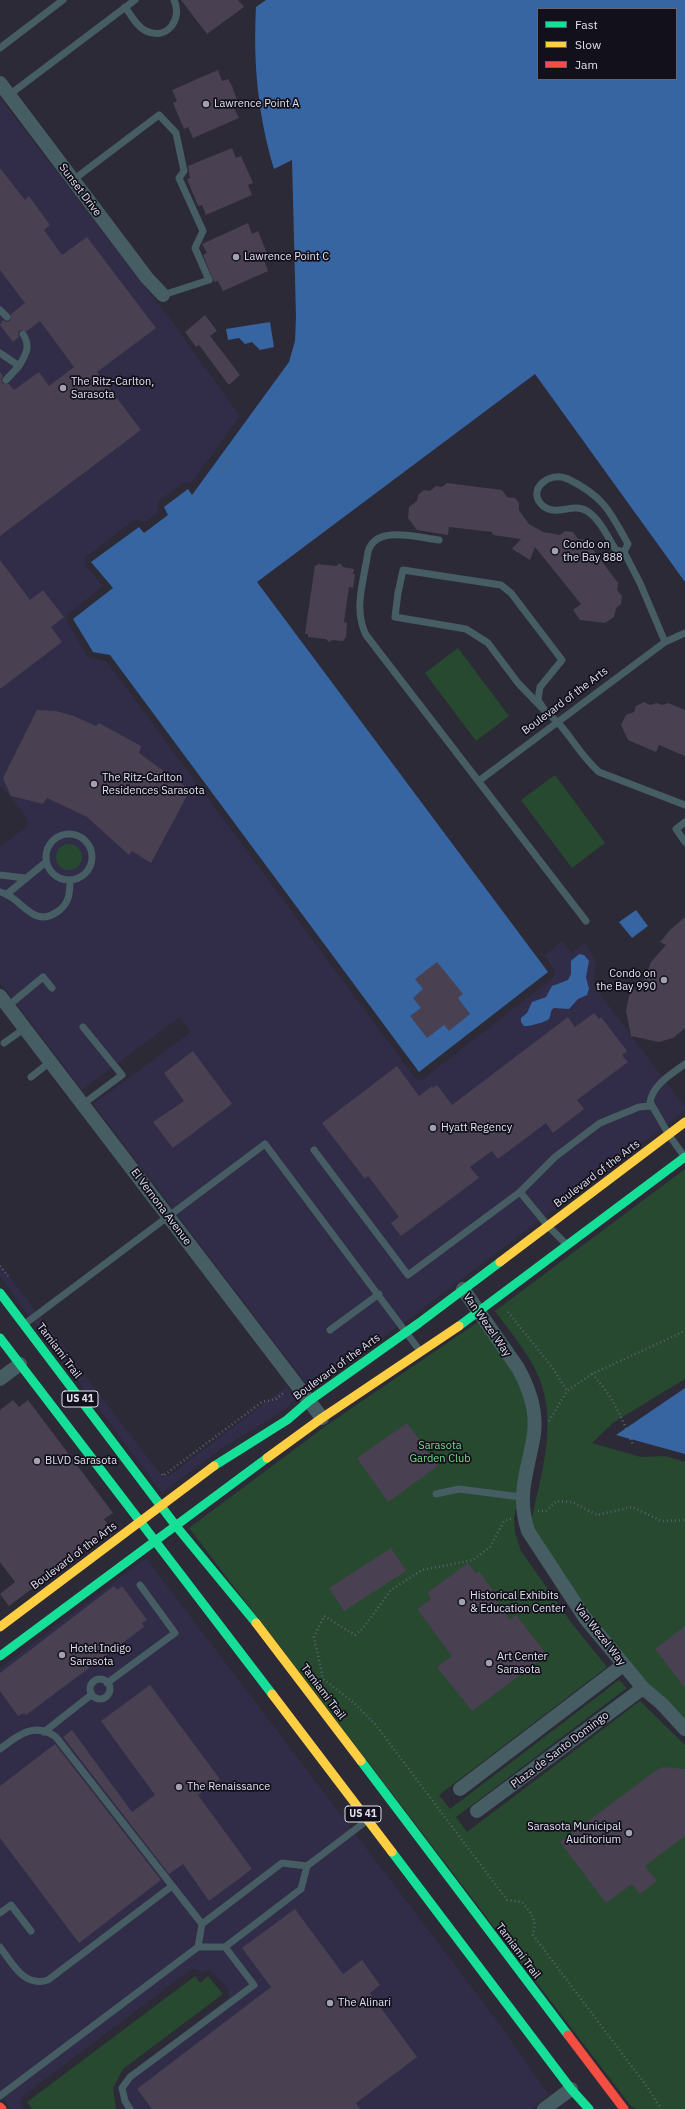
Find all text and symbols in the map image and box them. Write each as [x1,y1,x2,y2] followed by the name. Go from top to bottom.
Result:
[537,8,677,80] legend
[575,17,598,32] text: Fast
[575,37,601,52] text: Slow
[575,57,598,72] text: Jam
[214,97,299,111] place label: Lawrence Point A
[201,99,211,109] marker: Lawrence Point A
[56,161,104,219] street label: Sunset Drive
[244,250,329,264] place label: Lawrence Point C
[231,252,241,262] marker: Lawrence Point C
[71,375,154,401] place label: The Ritz-Carlton, Sarasota
[58,383,68,393] marker: The Ritz-Carlton, Sarasota
[563,538,623,564] place label: Condo on the Bay 888
[550,546,560,556] marker: Condo on the Bay 888
[519,664,611,738] street label: Boulevard of the Arts
[102,771,205,797] place label: The Ritz-Carlton Residences Sarasota
[89,779,99,789] marker: The Ritz-Carlton Residences Sarasota
[596,967,656,993] place label: Condo on the Bay 990
[659,975,669,985] marker: Condo on the Bay 990
[441,1121,512,1135] place label: Hyatt Regency
[428,1123,438,1133] marker: Hyatt Regency
[551,1137,643,1211] street label: Boulevard of the Arts
[128,1166,194,1248] street label: El Vernona Avenue
[460,1291,514,1359] street label: Van Wezel Way
[34,1321,84,1381] street label: Tamiami Trail
[291,1331,383,1403] street label: Boulevard of the Arts
[62,1391,98,1407] road number: US 41
[409,1439,471,1465] park label: Sarasota Garden Club
[45,1454,117,1468] place label: BLVD Sarasota
[32,1456,42,1466] marker: BLVD Sarasota
[28,1519,120,1593] street label: Boulevard of the Arts
[470,1589,565,1615] place label: Historical Exhibits & Education Center
[457,1597,467,1607] marker: Historical Exhibits & Education Center
[572,1602,628,1668] street label: Van Wezel Way
[70,1642,131,1668] place label: Hotel Indigo Sarasota
[57,1650,67,1660] marker: Hotel Indigo Sarasota
[497,1650,548,1676] place label: Art Center Sarasota
[484,1658,494,1668] marker: Art Center Sarasota
[298,1662,348,1722] street label: Tamiami Trail
[508,1709,612,1791] street label: Plaza de Santo Domingo
[187,1780,270,1794] place label: The Renaissance
[174,1782,184,1792] marker: The Renaissance
[345,1806,381,1822] road number: US 41
[527,1820,621,1846] place label: Sarasota Municipal Auditorium
[624,1828,634,1838] marker: Sarasota Municipal Auditorium
[493,1921,543,1981] street label: Tamiami Trail
[338,1996,391,2010] place label: The Alinari
[325,1998,335,2008] marker: The Alinari

